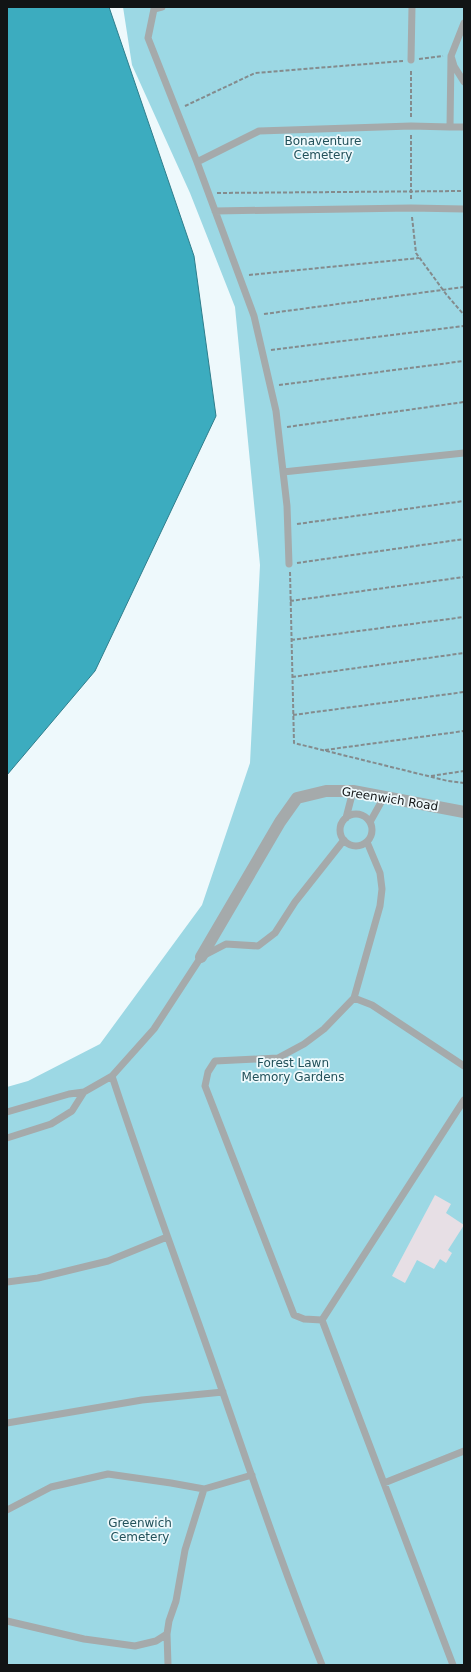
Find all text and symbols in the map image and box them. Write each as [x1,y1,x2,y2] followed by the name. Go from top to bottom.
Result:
[285,134,362,162] park label: Bonaventure Cemetery
[341,784,439,814] street label: Greenwich Road
[242,1056,344,1084] park label: Forest Lawn Memory Gardens
[108,1516,172,1544] park label: Greenwich Cemetery

